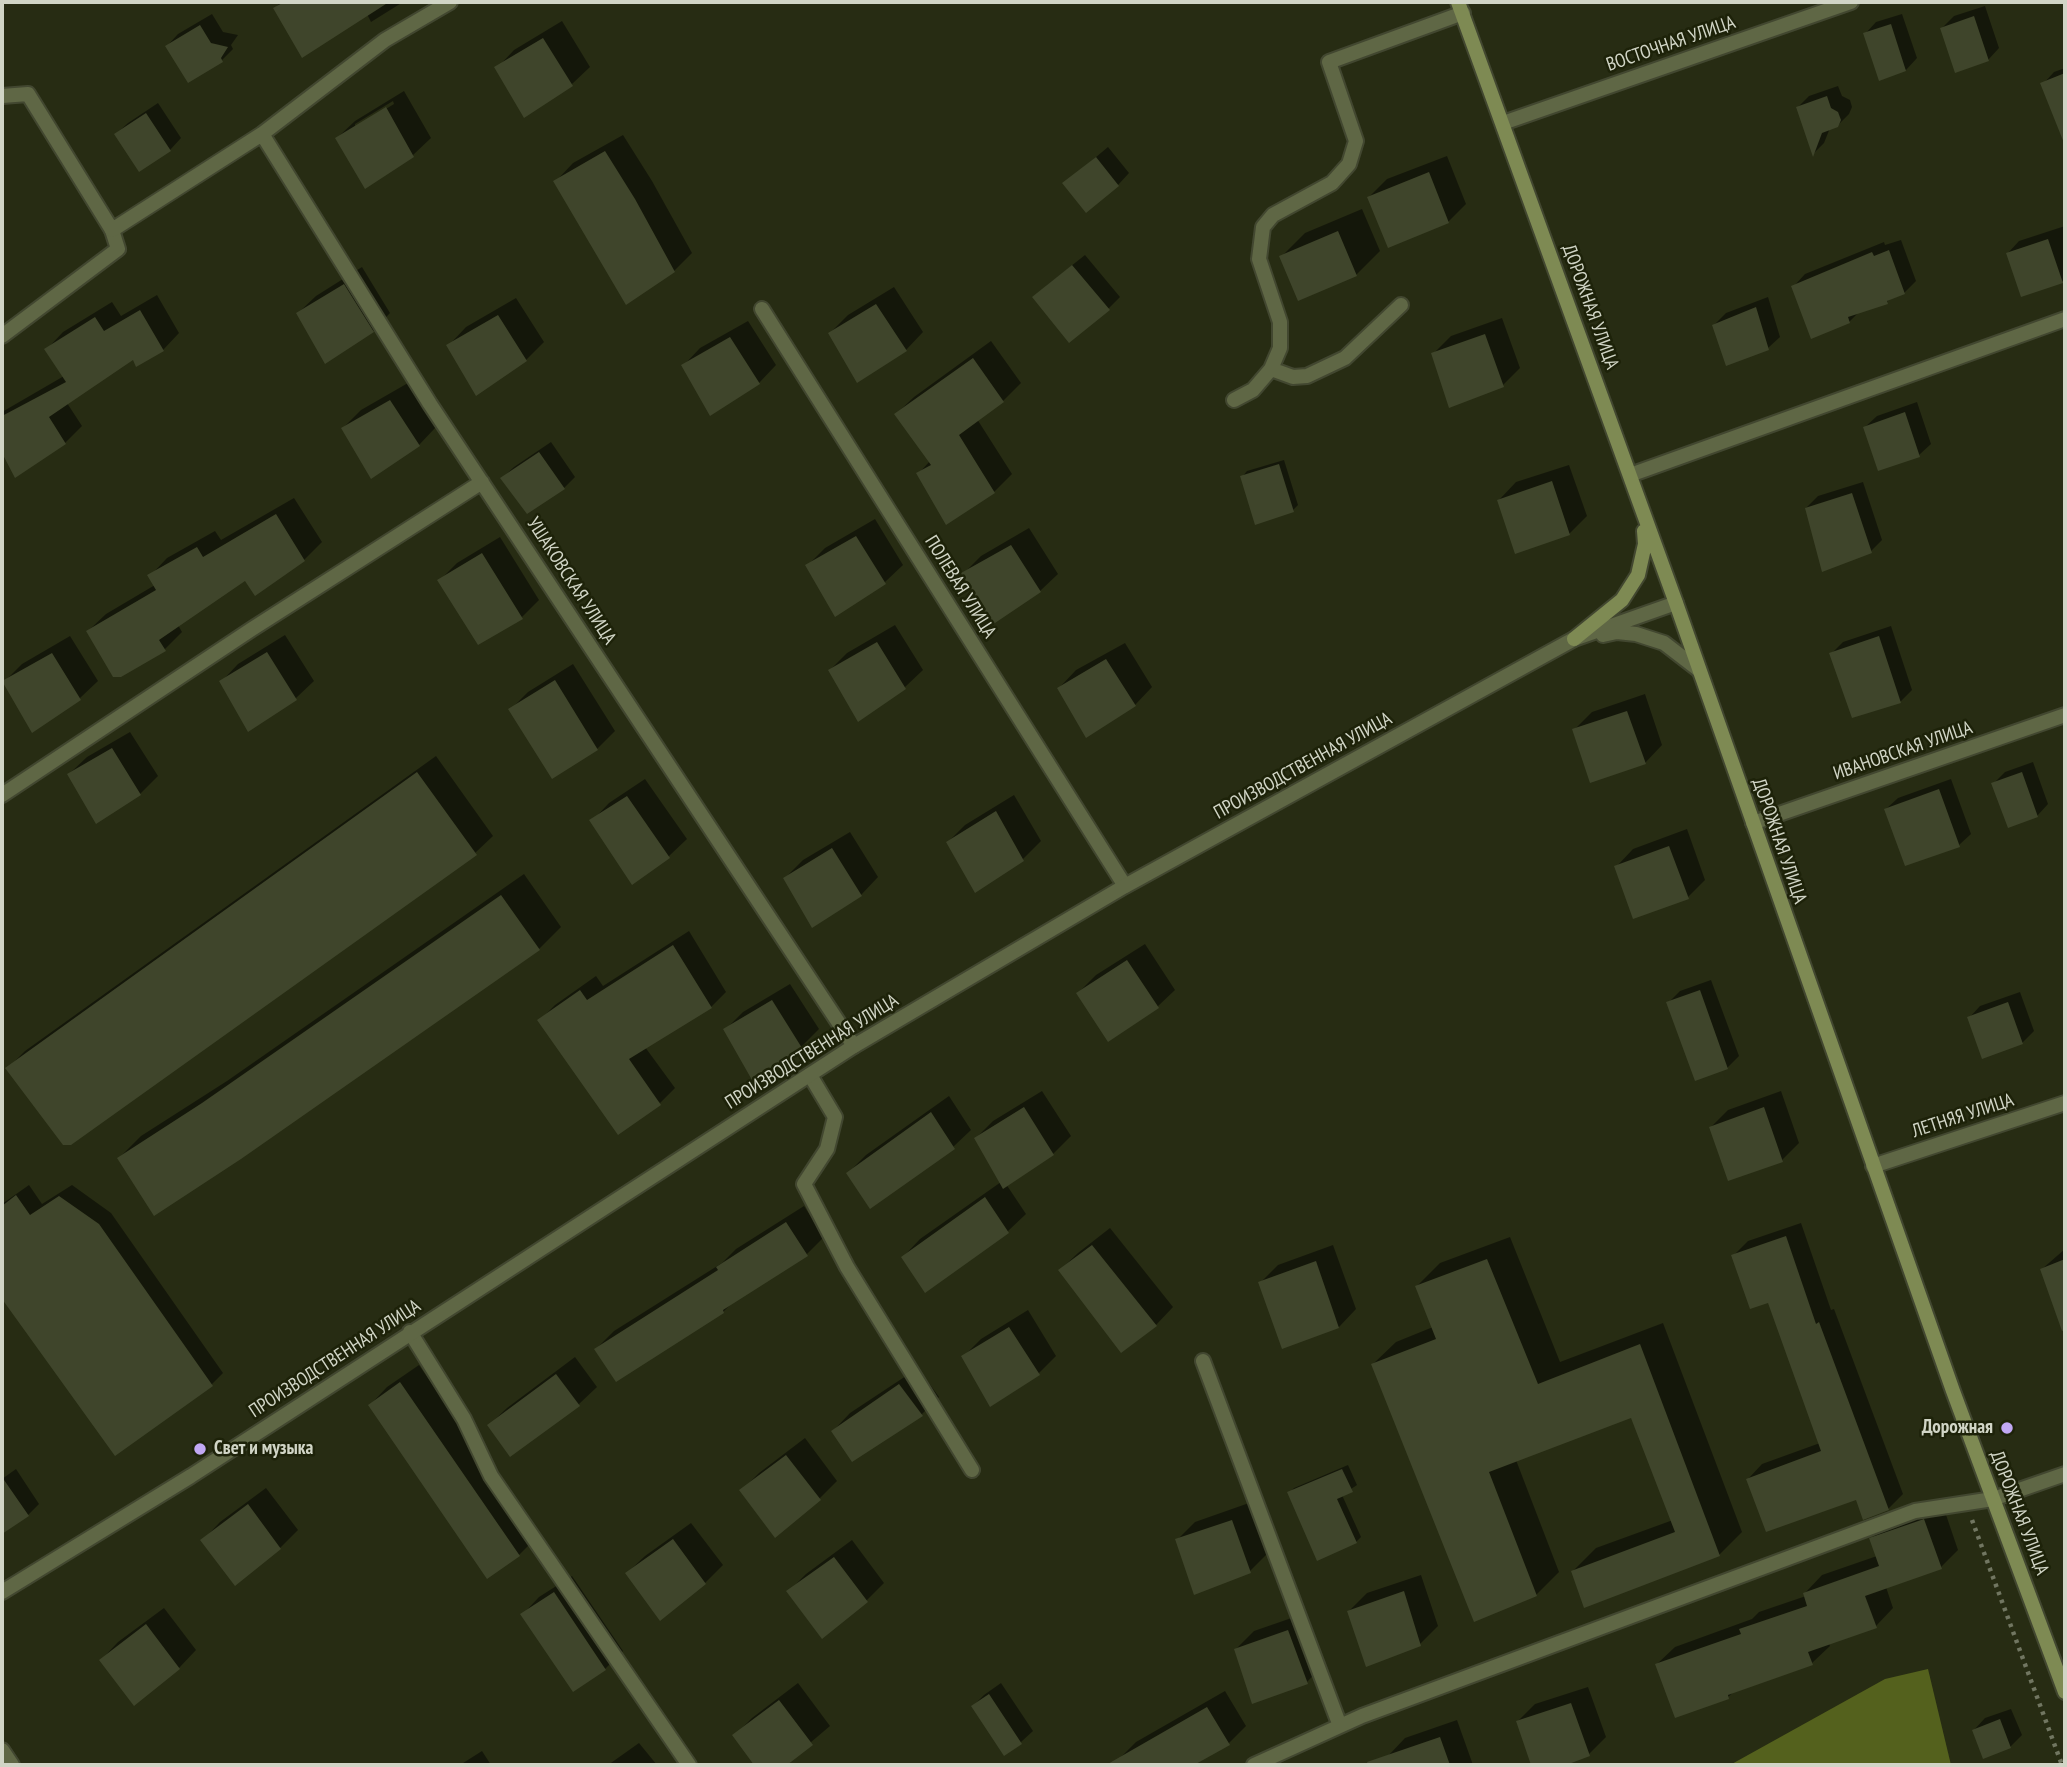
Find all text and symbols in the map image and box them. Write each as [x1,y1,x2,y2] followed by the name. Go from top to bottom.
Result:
[1604,11,1738,77] street label: ВОСТОЧНАЯ УЛИЦА
[1557,242,1623,372] street label: ДОРОЖНАЯ УЛИЦА
[521,513,621,649] street label: УШАКОВСКАЯ УЛИЦА
[919,532,1001,642] street label: ПОЛЕВАЯ УЛИЦА
[1210,708,1396,824] street label: ПРОИЗВОДСТВЕННАЯ УЛИЦА
[1831,717,1975,785] street label: ИВАНОВСКАЯ УЛИЦА
[1747,775,1811,907] street label: ДОРОЖНАЯ УЛИЦА
[721,989,903,1115] street label: ПРОИЗВОДСТВЕННАЯ УЛИЦА
[1909,1089,2017,1143] street label: ЛЕТНЯЯ УЛИЦА
[245,1295,425,1423] street label: ПРОИЗВОДСТВЕННАЯ УЛИЦА
[1922,1417,1993,1439] place label: Дорожная
[1999,1420,2015,1436] marker: Дорожная
[214,1438,313,1460] place label: Свет и музыка
[192,1441,208,1457] marker: Свет и музыка
[1985,1448,2053,1578] street label: ДОРОЖНАЯ УЛИЦА

